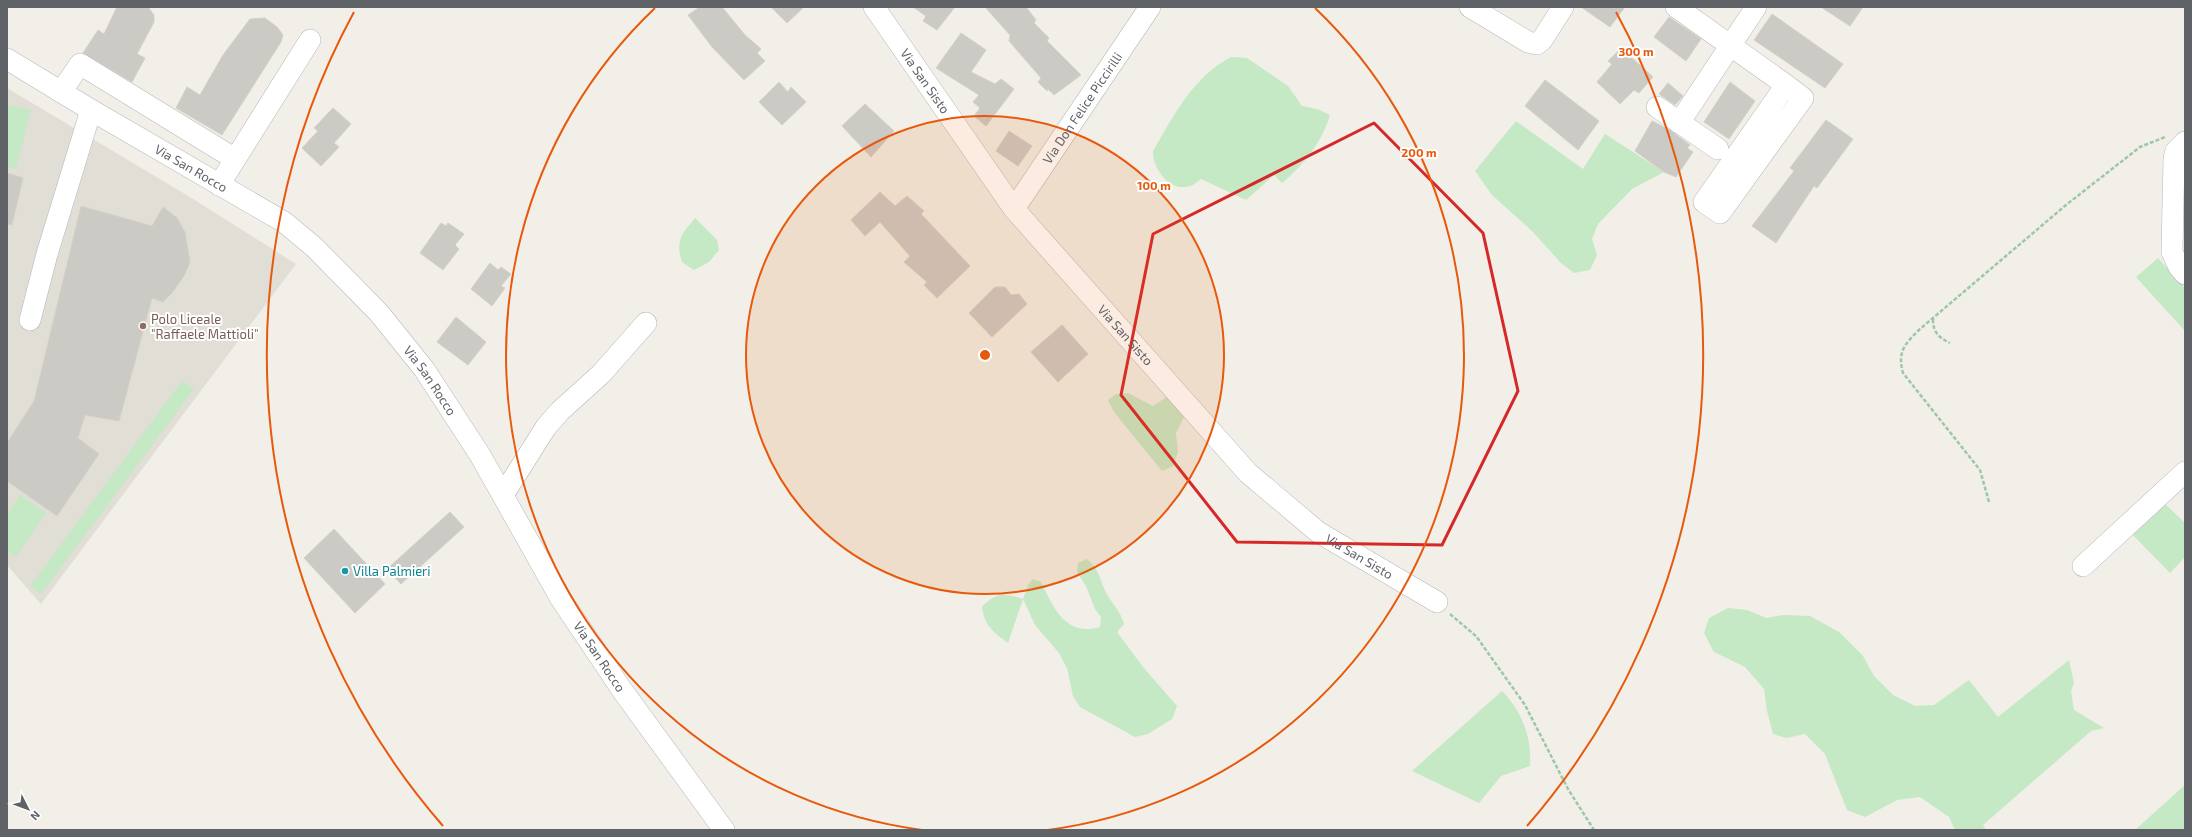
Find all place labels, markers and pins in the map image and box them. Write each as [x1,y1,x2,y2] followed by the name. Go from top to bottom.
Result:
[151,311,259,342] place label: Polo Liceale "Raffaele Mattioli"
[138,321,148,331] marker: Polo Liceale "Raffaele Mattioli"
[978,348,992,362] centre of rings
[353,563,431,579] place label: Villa Palmieri
[340,566,350,576] marker: Villa Palmieri

